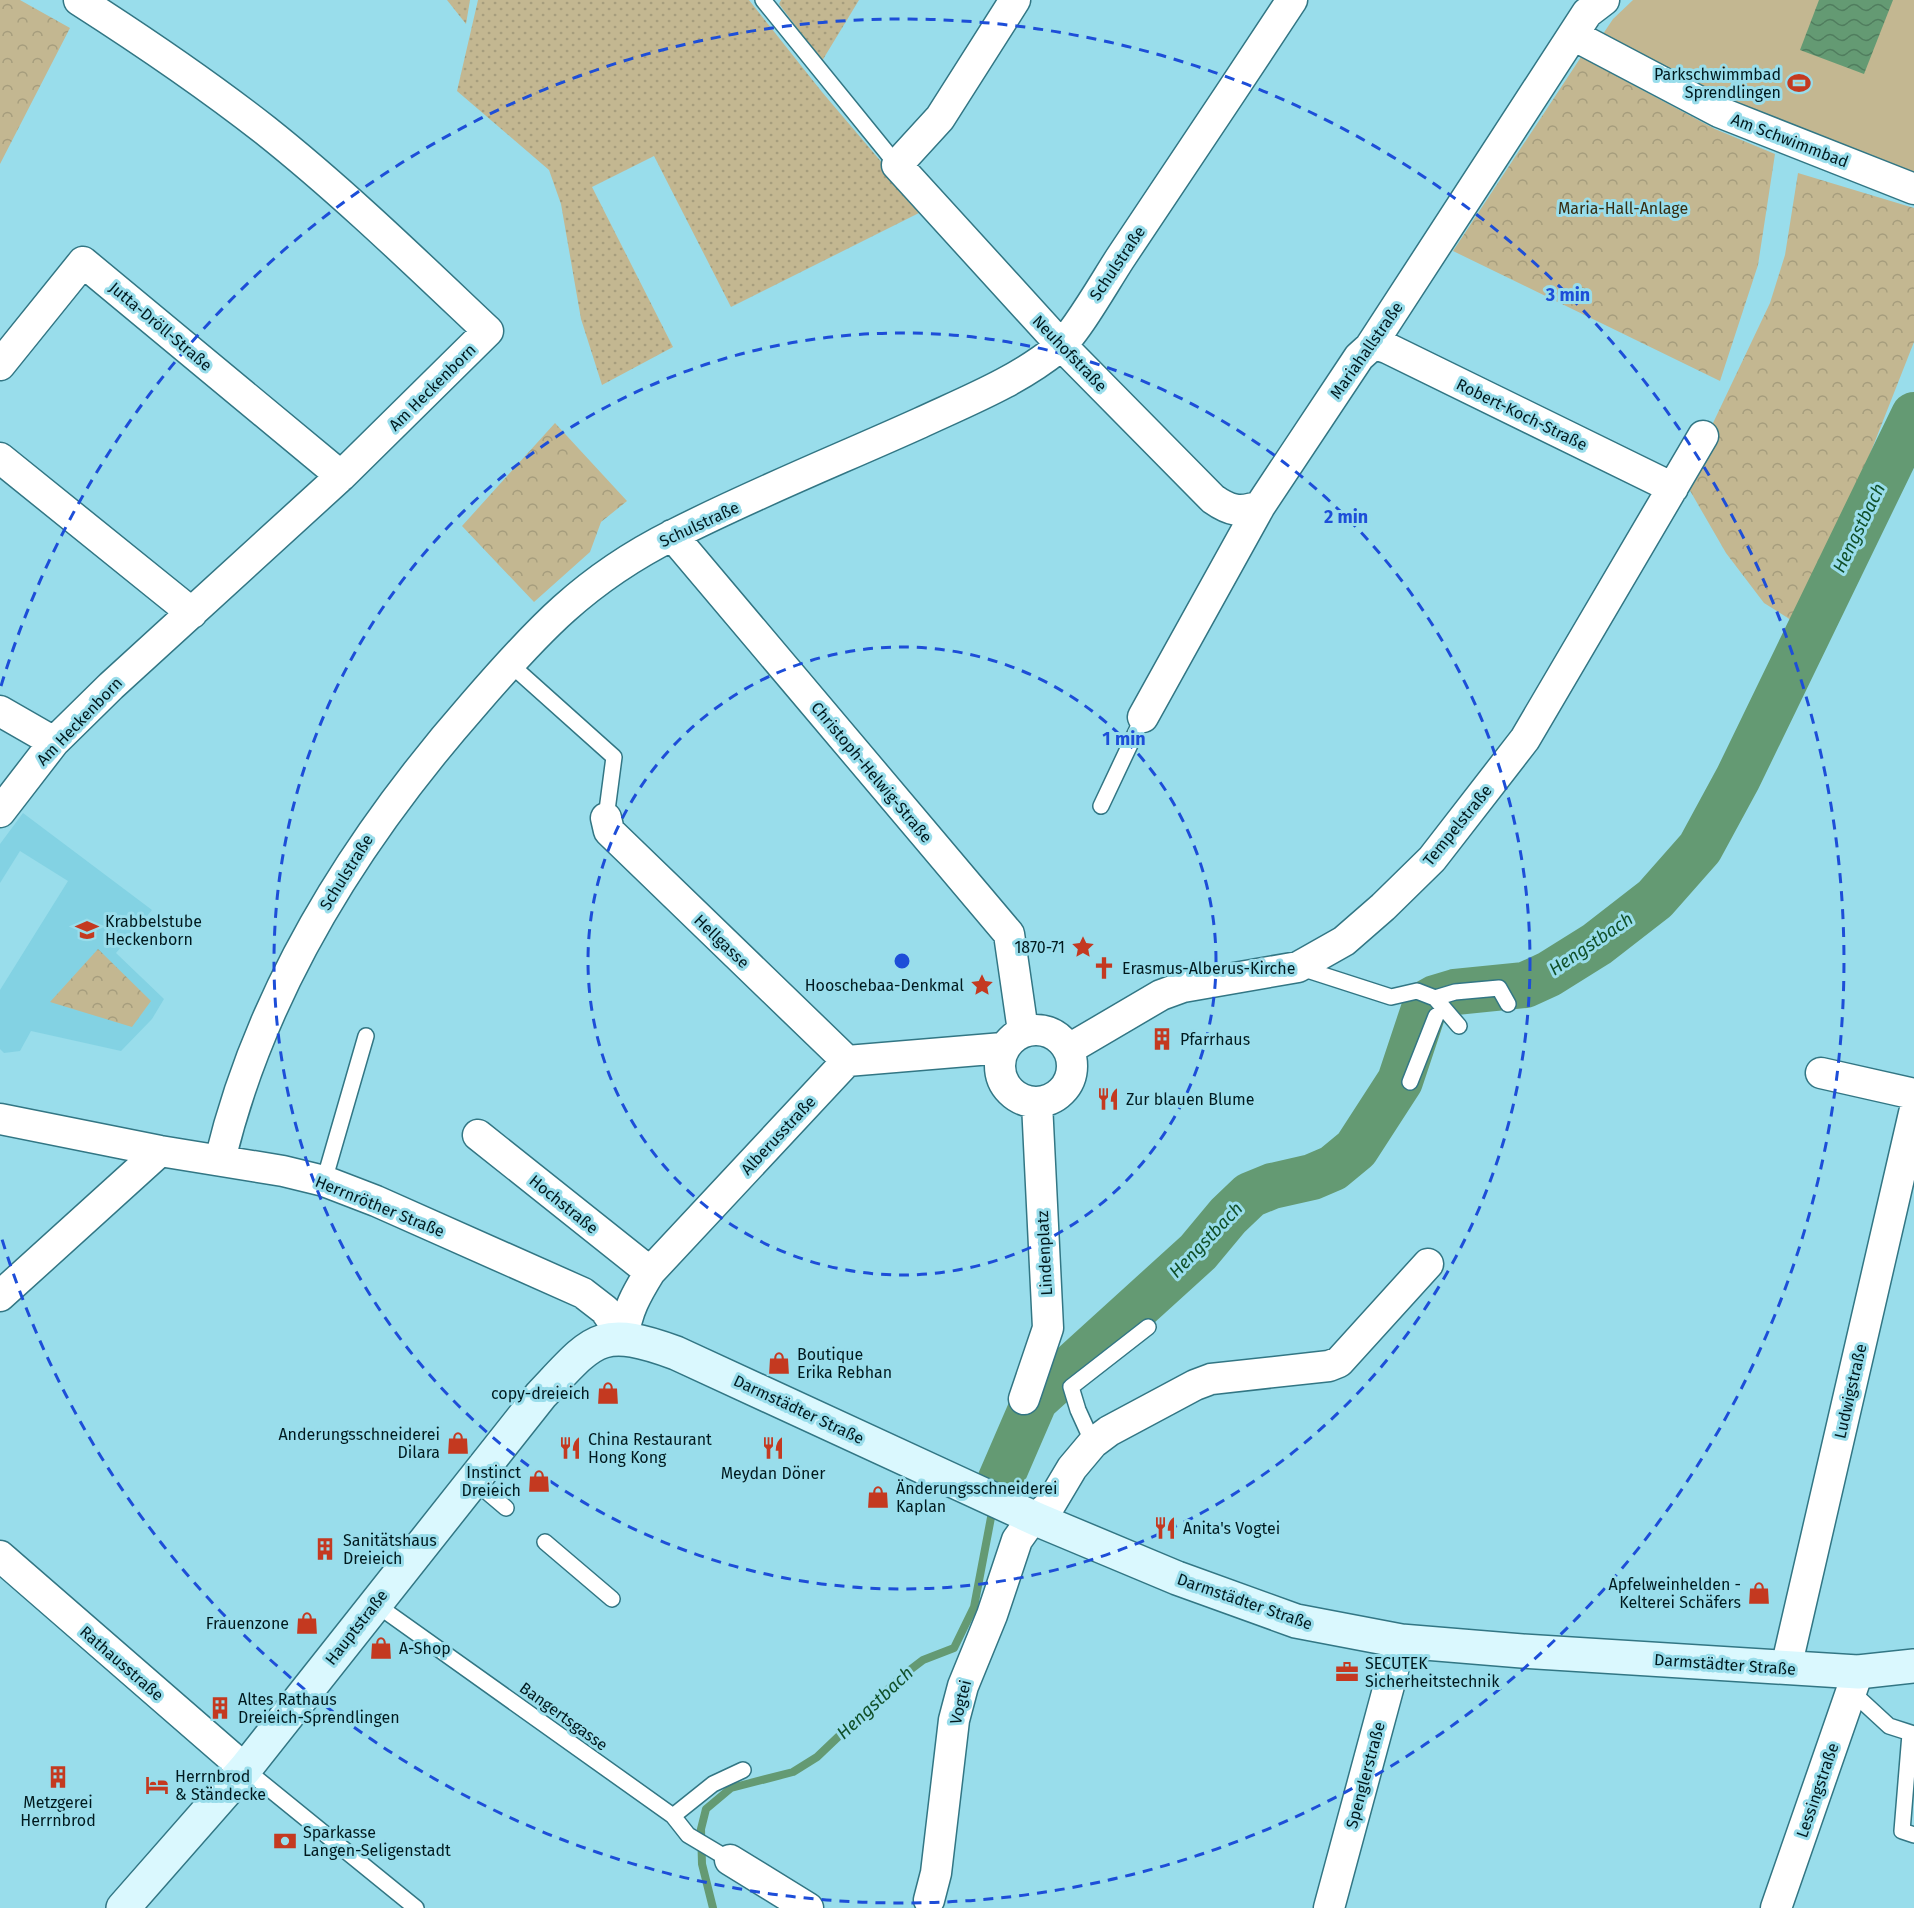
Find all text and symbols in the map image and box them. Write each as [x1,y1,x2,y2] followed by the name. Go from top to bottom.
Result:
[1654,65,1781,102] place label: Parkschwimmbad Sprendlingen
[1786,70,1812,96] sports icon: Parkschwimmbad Sprendlingen
[1729,109,1851,172] street label: Am Schwimmbad
[1558,199,1688,218] park label: Maria-Hall-Anlage
[1086,223,1149,304] street label: Schulstraße
[106,278,216,375] street label: Jutta-Dröll-Straße
[1545,284,1590,306] text: 3 min
[1326,298,1407,402] street label: Mariahallstraße
[1029,311,1111,395] street label: Neuhofstraße
[385,340,480,435] street label: Am Heckenborn
[1453,375,1590,454] street label: Robert-Koch-Straße
[1828,480,1890,576] water label: Hengstbach
[656,498,742,551] street label: Schulstraße
[1324,506,1368,528] text: 2 min
[33,673,126,769] street label: Am Heckenborn
[807,698,936,847] street label: Christoph-Helwig-Straße
[1102,728,1146,750] text: 1 min
[1419,781,1496,870] street label: Tempelstraße
[316,831,377,914] street label: Schulstraße
[1545,908,1637,980] water label: Hengstbach
[690,911,753,972] street label: Hellgasse
[105,912,202,949] place label: Krabbelstube Heckenborn
[74,917,100,943] school or university icon: Krabbelstube Heckenborn
[1070,934,1096,960] place icon: 1870-71
[1014,938,1065,957] place label: 1870-71
[892,951,912,971] centre of rings
[1091,955,1117,981] church icon: Erasmus-Alberus-Kirche
[1122,959,1295,978] place label: Erasmus-Alberus-Kirche
[969,972,995,998] place icon: Hooschebaa-Denkmal
[805,976,964,995] place label: Hooschebaa-Denkmal
[1149,1026,1175,1052] building icon: Pfarrhaus
[1180,1030,1250,1049] place label: Pfarrhaus
[1095,1086,1121,1112] restaurant icon: Zur blauen Blume
[1126,1090,1254,1109] place label: Zur blauen Blume
[737,1092,820,1179] street label: Alberusstraße
[525,1171,602,1238] street label: Hochstraße
[312,1172,447,1241] street label: Herrnröther Straße
[1165,1198,1247,1282] water label: Hengstbach
[1033,1210,1056,1296] street label: Lindenplatz
[1830,1342,1871,1440] street label: Ludwigstraße
[797,1345,892,1382] place label: Boutique Erika Rebhan
[766,1350,792,1376] shop icon: Boutique Erika Rebhan
[730,1371,867,1448] street label: Darmstädter Straße
[595,1380,621,1406] shop icon: copy-dreieich
[491,1384,590,1403] place label: copy-dreieich
[278,1425,440,1462] place label: Anderungsschneiderei Dilara
[445,1430,471,1456] shop icon: Anderungsschneiderei Dilara
[588,1430,712,1467] place label: China Restaurant Hong Kong
[557,1435,583,1461] restaurant icon: China Restaurant Hong Kong
[760,1435,786,1461] restaurant icon: Meydan Döner
[462,1463,521,1500] place label: Instinct Dreieich
[721,1464,826,1483] place label: Meydan Döner
[526,1468,552,1494] shop icon: Instinct Dreieich
[896,1479,1058,1516] place label: Änderungsschneiderei Kaplan
[865,1484,891,1510] shop icon: Änderungsschneiderei Kaplan
[1152,1515,1178,1541] restaurant icon: Anita's Vogtei
[1183,1519,1280,1538] place label: Anita's Vogtei
[343,1531,437,1568] place label: Sanitätshaus Dreieich
[312,1536,338,1562] building icon: Sanitätshaus Dreieich
[1175,1569,1315,1634] street label: Darmstädter Straße
[1609,1575,1741,1612] place label: Apfelweinhelden - Kelterei Schäfers
[1746,1580,1772,1606] shop icon: Apfelweinhelden - Kelterei Schäfers
[321,1586,392,1669] street label: Hauptstraße
[294,1610,320,1636] shop icon: Frauenzone
[206,1614,289,1633] place label: Frauenzone
[76,1622,167,1705] street label: Rathausstraße
[368,1635,394,1661] shop icon: A-Shop
[399,1639,451,1658] place label: A-Shop
[1654,1650,1796,1679] street label: Darmstädter Straße
[1365,1654,1500,1691] place label: SECUTEK Sicherheitstechnik
[1334,1659,1360,1685] office icon: SECUTEK Sicherheitstechnik
[832,1662,918,1744] water label: Hengstbach
[516,1678,611,1755] street label: Bangertsgasse
[946,1678,975,1726] street label: Vogtei
[238,1690,400,1727] place label: Altes Rathaus Dreieich-Sprendlingen
[207,1695,233,1721] building icon: Altes Rathaus Dreieich-Sprendlingen
[1342,1720,1389,1831] street label: Spenglerstraße
[1792,1740,1843,1840] street label: Lessingstraße
[45,1764,71,1790] building icon: Metzgerei Herrnbrod
[175,1767,266,1804] place label: Herrnbrod & Ständecke
[144,1772,170,1798] hotel icon: Herrnbrod & Ständecke
[20,1793,96,1830] place label: Metzgerei Herrnbrod
[303,1823,451,1860] place label: Sparkasse Langen-Seligenstadt
[272,1828,298,1854] bank icon: Sparkasse Langen-Seligenstadt

